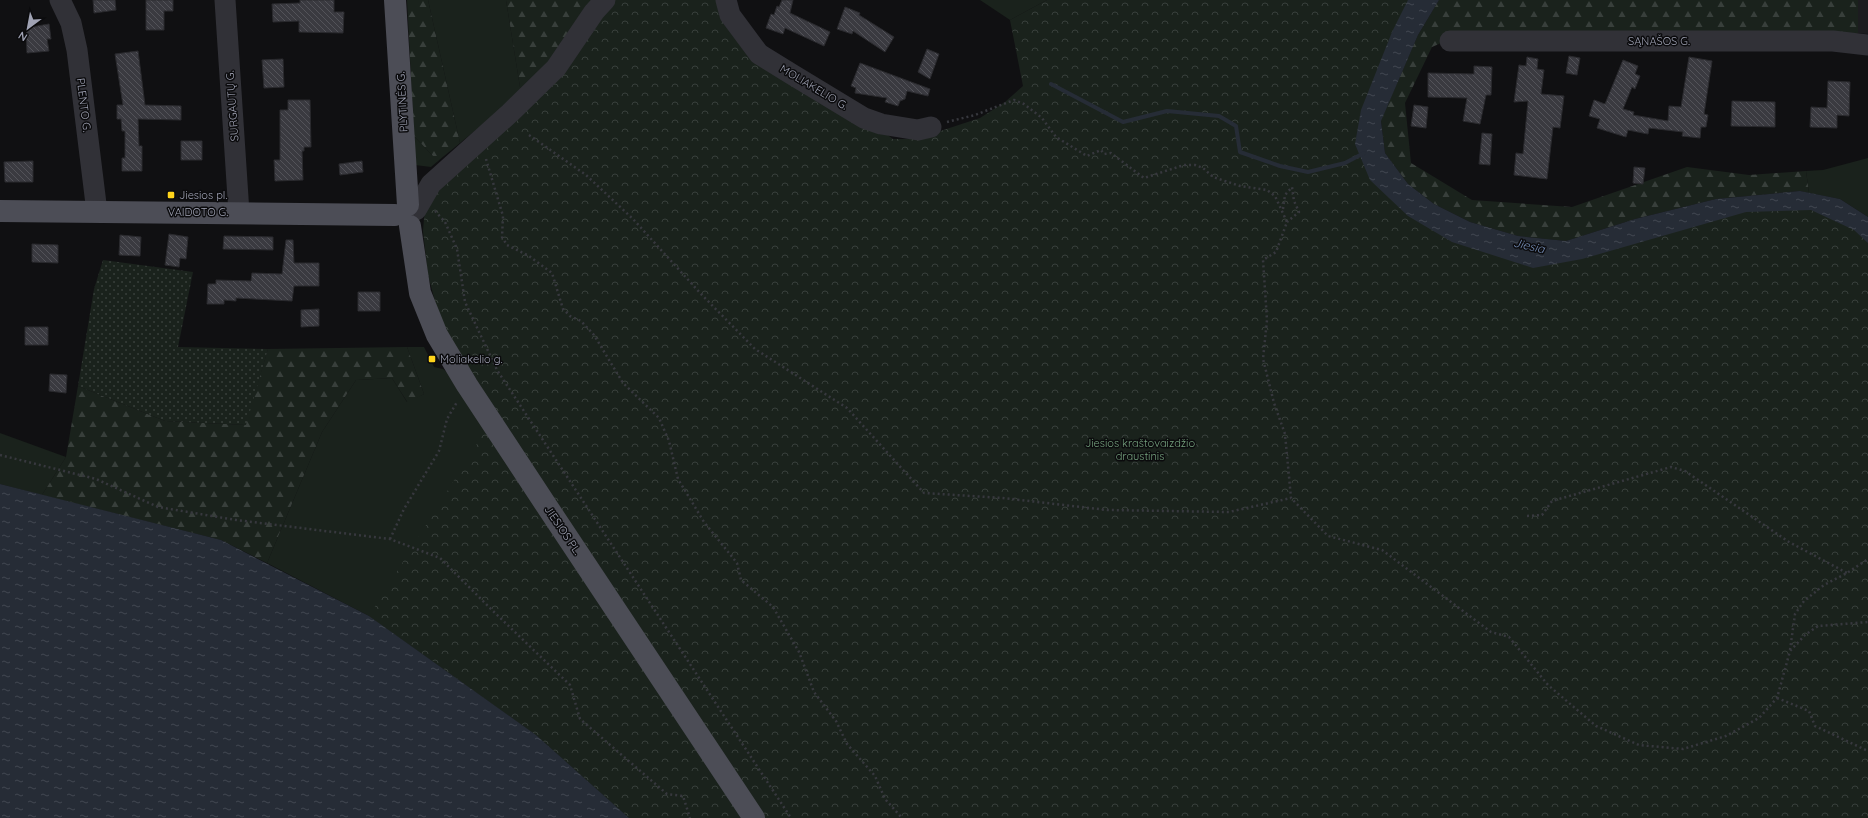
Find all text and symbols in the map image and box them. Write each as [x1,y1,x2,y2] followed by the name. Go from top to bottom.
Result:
[8,8,48,48] north arrow
[16,28,30,45] text: N
[1628,34,1690,48] street label: SĄNAŠOS G.
[778,61,850,113] street label: MOLIAKELIO G.
[223,70,241,142] street label: SURGAUTŲ G.
[393,71,411,133] street label: PLYTINĖS G.
[74,77,94,133] street label: PLENTO G.
[179,188,227,202] place label: Jiesios pl.
[166,190,176,200] marker: Jiesios pl.
[168,205,228,219] street label: VAIDOTO G.
[1512,235,1547,256] water label: Jiesia
[440,352,503,366] place label: Moliakelio g.
[427,354,437,364] marker: Moliakelio g.
[1085,436,1195,463] park label: Jiesios kraštovaizdžio draustinis
[541,503,585,557] street label: JIESIOS PL.

